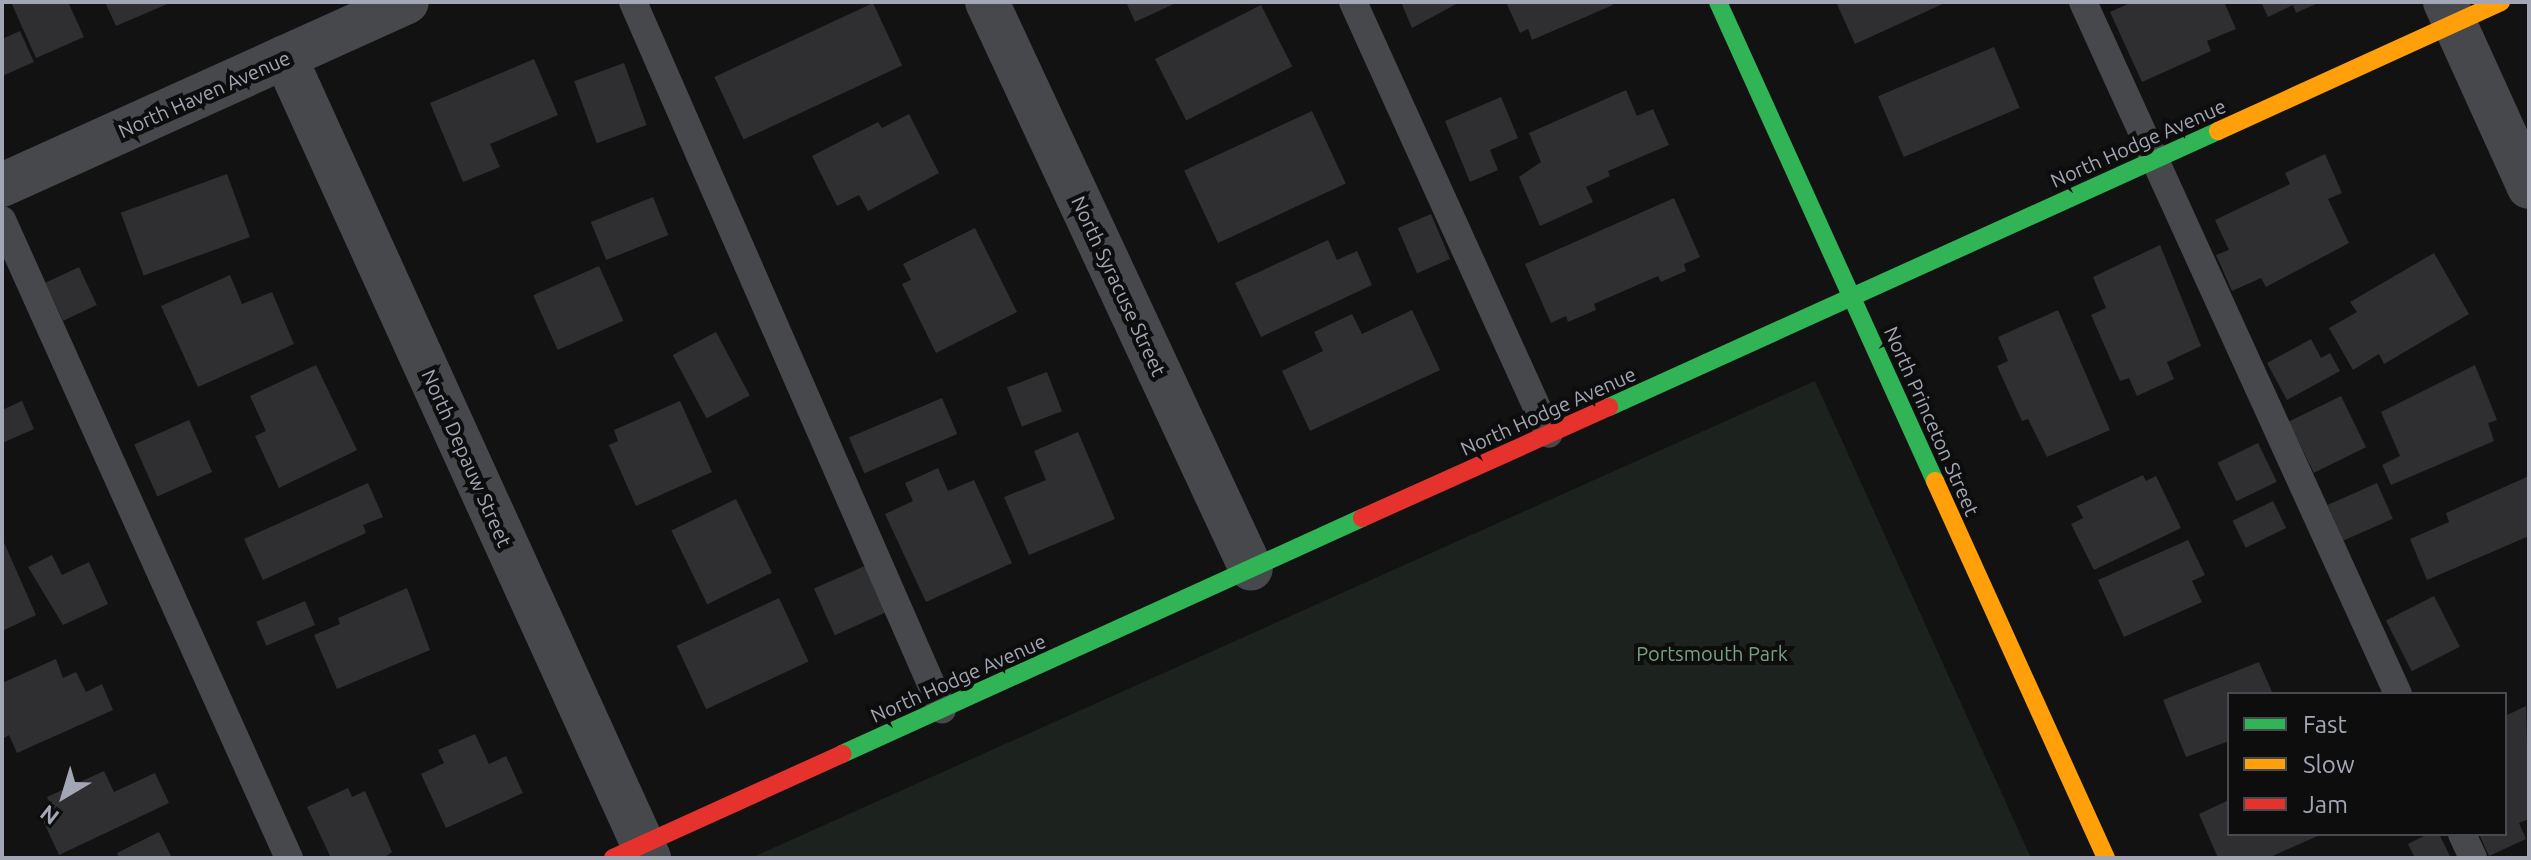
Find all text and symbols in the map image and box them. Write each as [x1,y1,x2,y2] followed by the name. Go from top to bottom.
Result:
[114,45,294,143] street label: North Haven Avenue
[2047,94,2229,192] street label: North Hodge Avenue
[1067,192,1171,380] street label: North Syracuse Street
[1879,323,1985,519] street label: North Princeton Street
[1457,362,1639,460] street label: North Hodge Avenue
[417,365,517,551] street label: North Depauw Street
[867,629,1049,727] street label: North Hodge Avenue
[1636,641,1788,665] park label: Portsmouth Park
[2227,692,2507,836] legend
[2303,711,2347,738] text: Fast
[2303,751,2355,778] text: Slow
[24,756,104,836] north arrow
[2303,791,2348,818] text: Jam
[35,800,63,830] text: N

